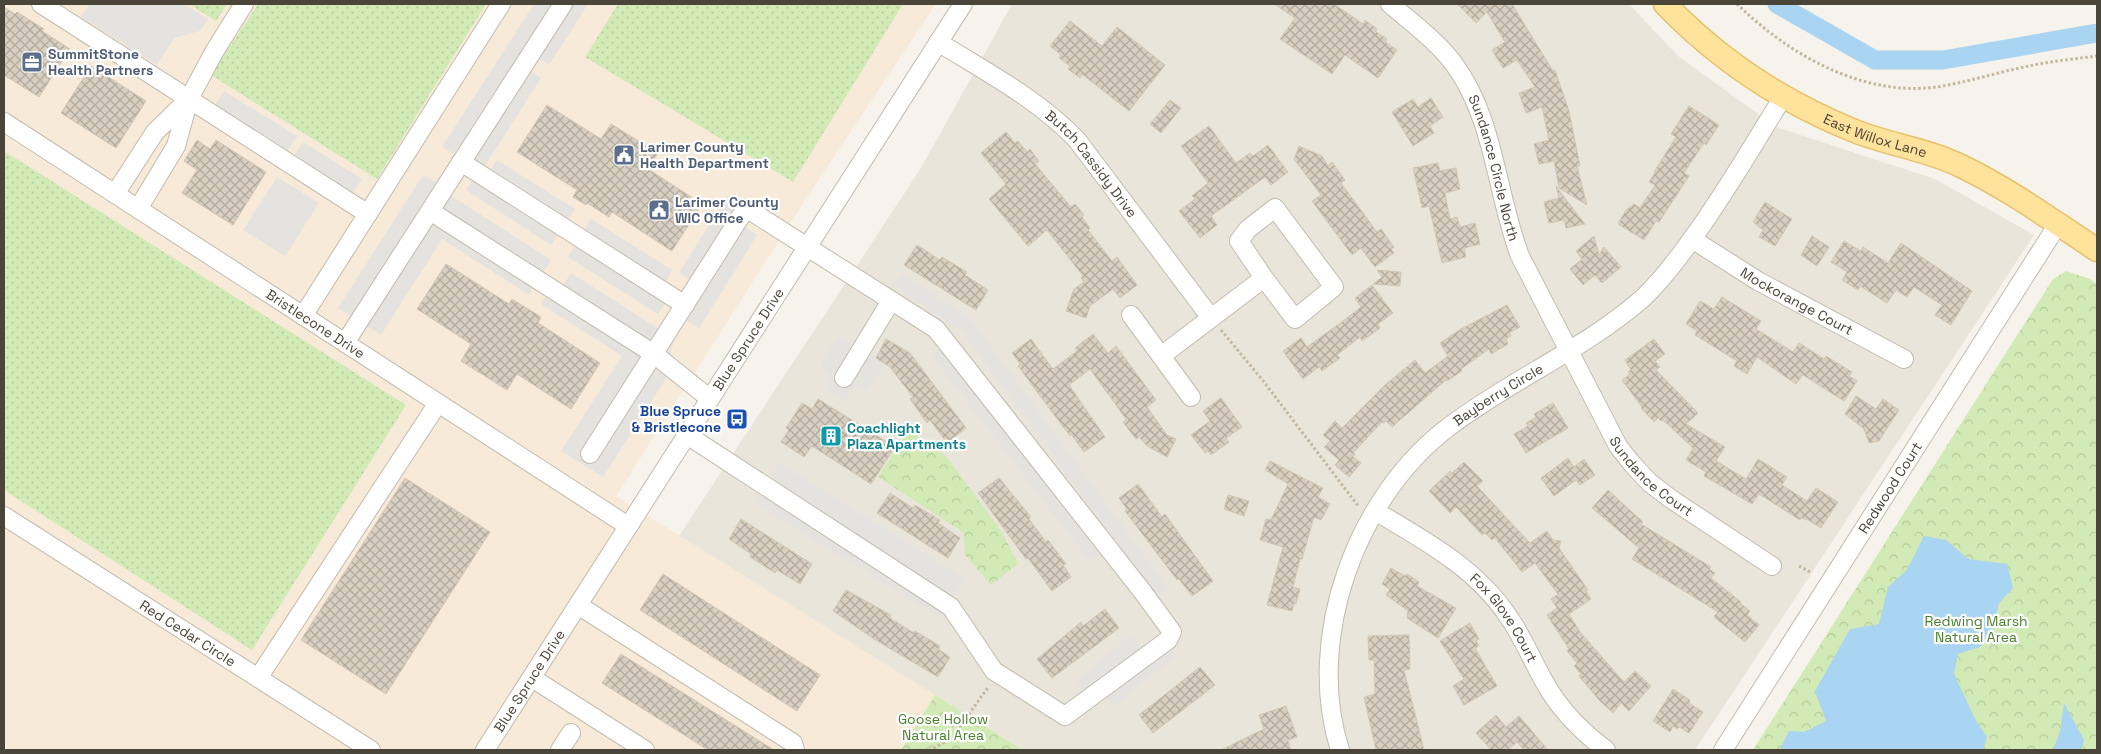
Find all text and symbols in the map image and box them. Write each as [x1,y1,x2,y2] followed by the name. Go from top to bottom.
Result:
[48,45,153,79] place label: SummitStone Health Partners
[20,50,44,74] office icon: SummitStone Health Partners
[1464,92,1523,243] street label: Sundance Circle North
[1042,106,1141,221] street label: Butch Cassidy Drive
[1820,110,1929,161] street label: East Willox Lane
[640,138,769,172] place label: Larimer County Health Department
[612,143,636,167] public building icon: Larimer County Health Department
[675,193,779,227] place label: Larimer County WIC Office
[647,198,671,222] public building icon: Larimer County WIC Office
[1737,263,1856,339] street label: Mockorange Court
[709,284,788,394] street label: Blue Spruce Drive
[262,285,368,362] street label: Bristlecone Drive
[1449,359,1546,430] street label: Bayberry Circle
[632,402,721,436] place label: Blue Spruce & Bristlecone
[725,407,749,431] bus stop icon: Blue Spruce & Bristlecone
[847,419,966,453] place label: Coachlight Plaza Apartments
[819,424,843,448] building icon: Coachlight Plaza Apartments
[1606,433,1696,520] street label: Sundance Court
[1854,438,1926,537] street label: Redwood Court
[1466,569,1541,665] street label: Fox Glove Court
[136,596,239,671] street label: Red Cedar Circle
[1924,612,2028,646] park label: Redwing Marsh Natural Area
[490,626,569,736] street label: Blue Spruce Drive
[898,710,988,744] park label: Goose Hollow Natural Area

